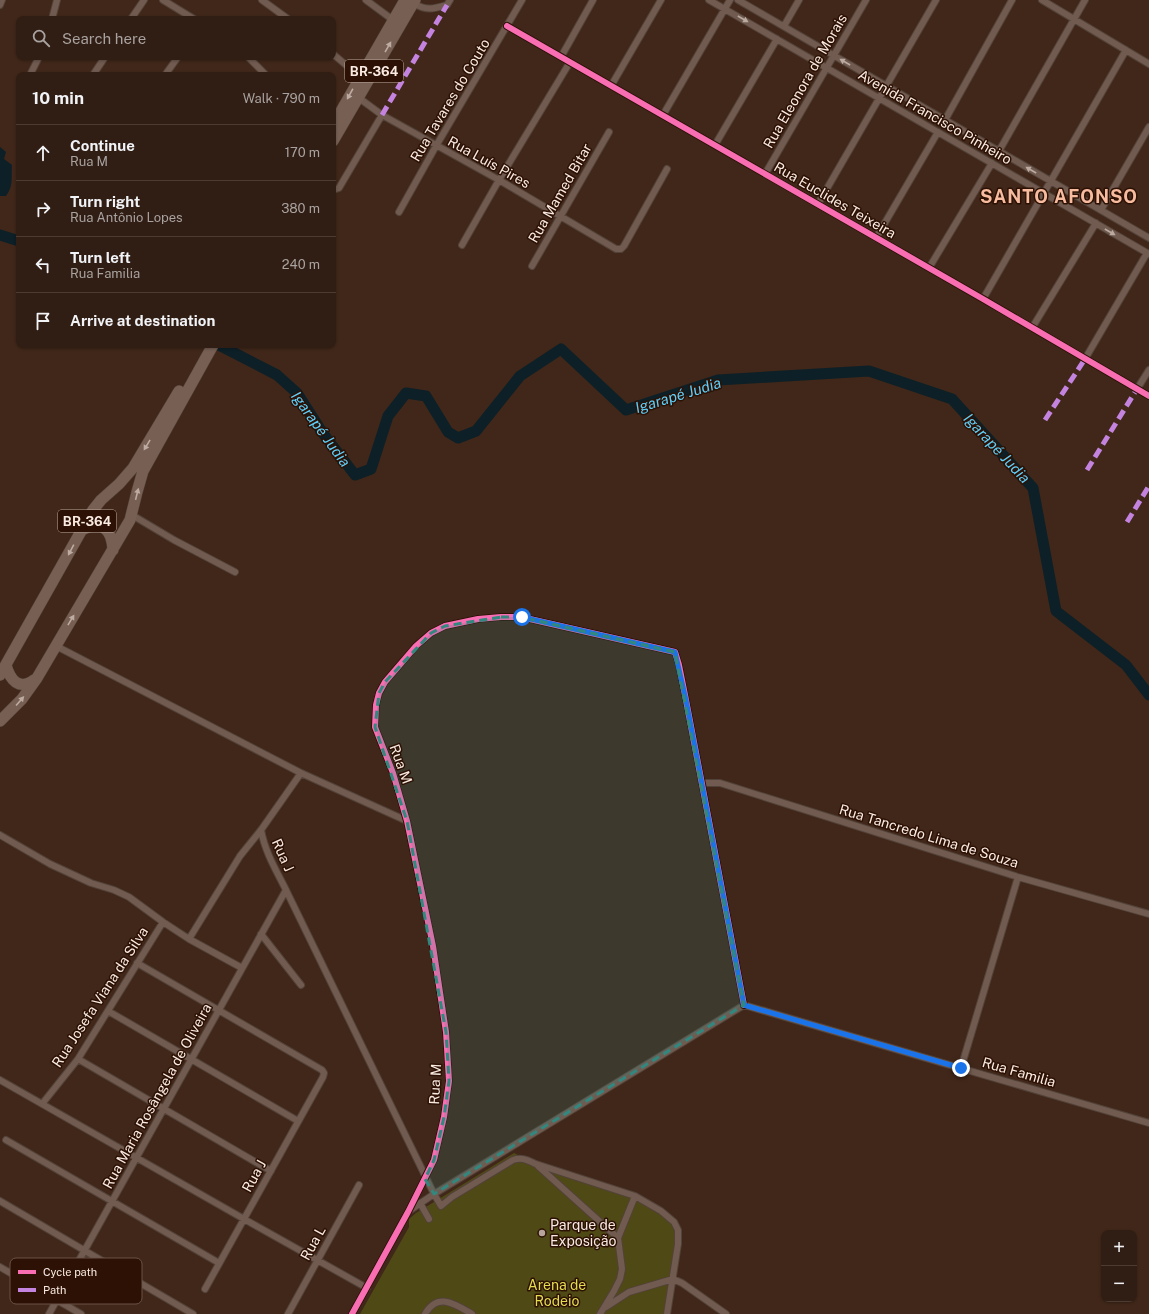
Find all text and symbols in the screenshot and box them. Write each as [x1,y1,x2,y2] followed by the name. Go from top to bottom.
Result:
[760,11,850,151] street label: Rua Eleonora de Morais
[16,16,336,60] search box
[737,16,749,23] one-way arrow
[30,27,52,49] icon: search
[62,30,146,47] text: Search here
[407,36,493,164] street label: Rua Tavares do Couto
[384,41,391,53] one-way arrow
[840,59,851,66] one-way arrow
[345,60,403,82] road number: BR-364
[855,66,1015,168] street label: Avenida Francisco Pinheiro
[32,88,84,108] text: 10 min
[347,88,354,100] one-way arrow
[243,91,320,106] text: Walk · 790 m
[445,133,533,191] street label: Rua Luís Pires
[70,137,135,154] text: Continue
[525,141,595,245] street label: Rua Mamed Bitar
[32,142,54,164] icon: ahead
[285,145,320,160] text: 170 m
[70,154,108,169] text: Rua M
[771,159,899,241] street label: Rua Euclides Teixeira
[1025,166,1036,173] one-way arrow
[980,186,1138,207] district label: SANTO AFONSO
[70,193,140,210] text: Turn right
[32,198,54,220] icon: right
[281,201,320,216] text: 380 m
[70,210,183,225] text: Rua Antônio Lopes
[1104,228,1116,235] one-way arrow
[70,249,131,266] text: Turn left
[32,254,54,276] icon: left
[282,257,320,272] text: 240 m
[70,266,140,281] text: Rua Familia
[32,310,54,332] icon: arrive
[70,312,215,329] text: Arrive at destination
[633,374,723,416] water label: Igarapé Judia
[288,388,354,470] water label: Igarapé Judia
[960,410,1034,486] water label: Igarapé Judia
[143,439,150,451] one-way arrow
[134,487,140,500] one-way arrow
[58,510,116,532] road number: BR-364
[68,544,74,555] one-way arrow
[513,608,531,626] route start
[67,615,74,626] one-way arrow
[15,696,24,706] one-way arrow
[386,742,416,786] street label: Rua M
[837,801,1021,871] street label: Rua Tancredo Lima de Souza
[269,836,297,874] street label: Rua J
[49,924,151,1070] street label: Rua Josefa Viana da Silva
[99,1001,215,1191] street label: Rua Maria Rosângela de Oliveira
[980,1054,1058,1090] street label: Rua Familia
[952,1059,970,1077] route end
[426,1063,444,1105] street label: Rua M
[239,1157,269,1195] street label: Rua J
[550,1217,616,1249] place label: Parque de Exposição
[297,1223,329,1263] street label: Rua L
[537,1228,547,1238] marker: Parque de Exposição
[1101,1230,1137,1302] map controls
[1101,1230,1137,1266] button: +
[10,1258,142,1304] legend
[43,1266,97,1278] text: Cycle path
[1101,1266,1137,1302] button: −
[528,1277,586,1309] park label: Arena de Rodeio
[43,1284,66,1296] text: Path

